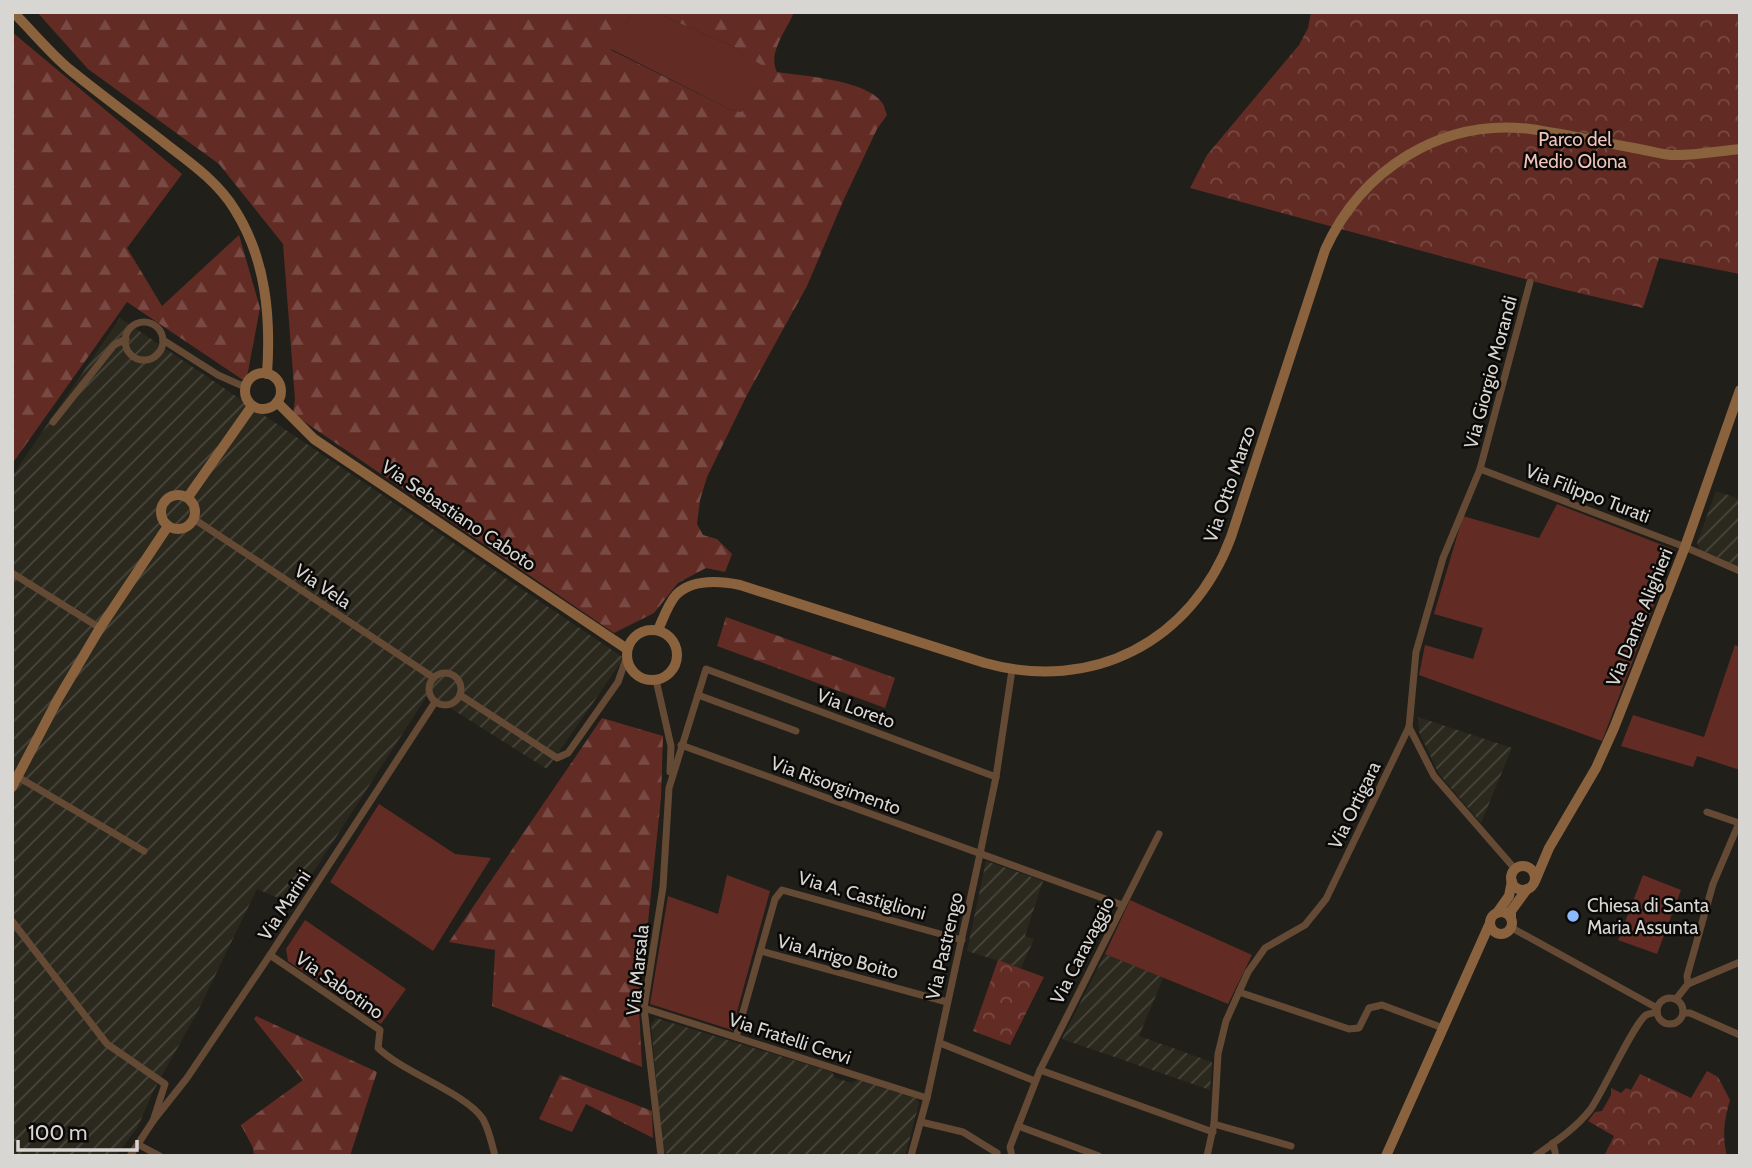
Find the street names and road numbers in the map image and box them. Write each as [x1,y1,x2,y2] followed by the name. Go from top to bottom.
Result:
[1459,293,1522,451] street label: Via Giorgio Morandi
[1199,423,1260,545] street label: Via Otto Marzo
[377,455,540,576] street label: Via Sebastiano Caboto
[1522,459,1653,528] street label: Via Filippo Turati
[1601,545,1678,690] street label: Via Dante Alighieri
[290,559,356,614] street label: Via Vela
[813,684,898,733] street label: Via Loreto
[768,751,904,820] street label: Via Risorgimento
[1323,758,1385,853] street label: Via Ortigara
[253,866,316,945] street label: Via Marini
[795,866,928,925] street label: Via A. Castiglioni
[921,890,968,1002] street label: Via Pastrengo
[1046,893,1119,1008] street label: Via Caravaggio
[621,924,654,1016] street label: Via Marsala
[775,929,901,984] street label: Via Arrigo Boito
[291,947,388,1024] street label: Via Sabotino
[726,1008,854,1069] street label: Via Fratelli Cervi

